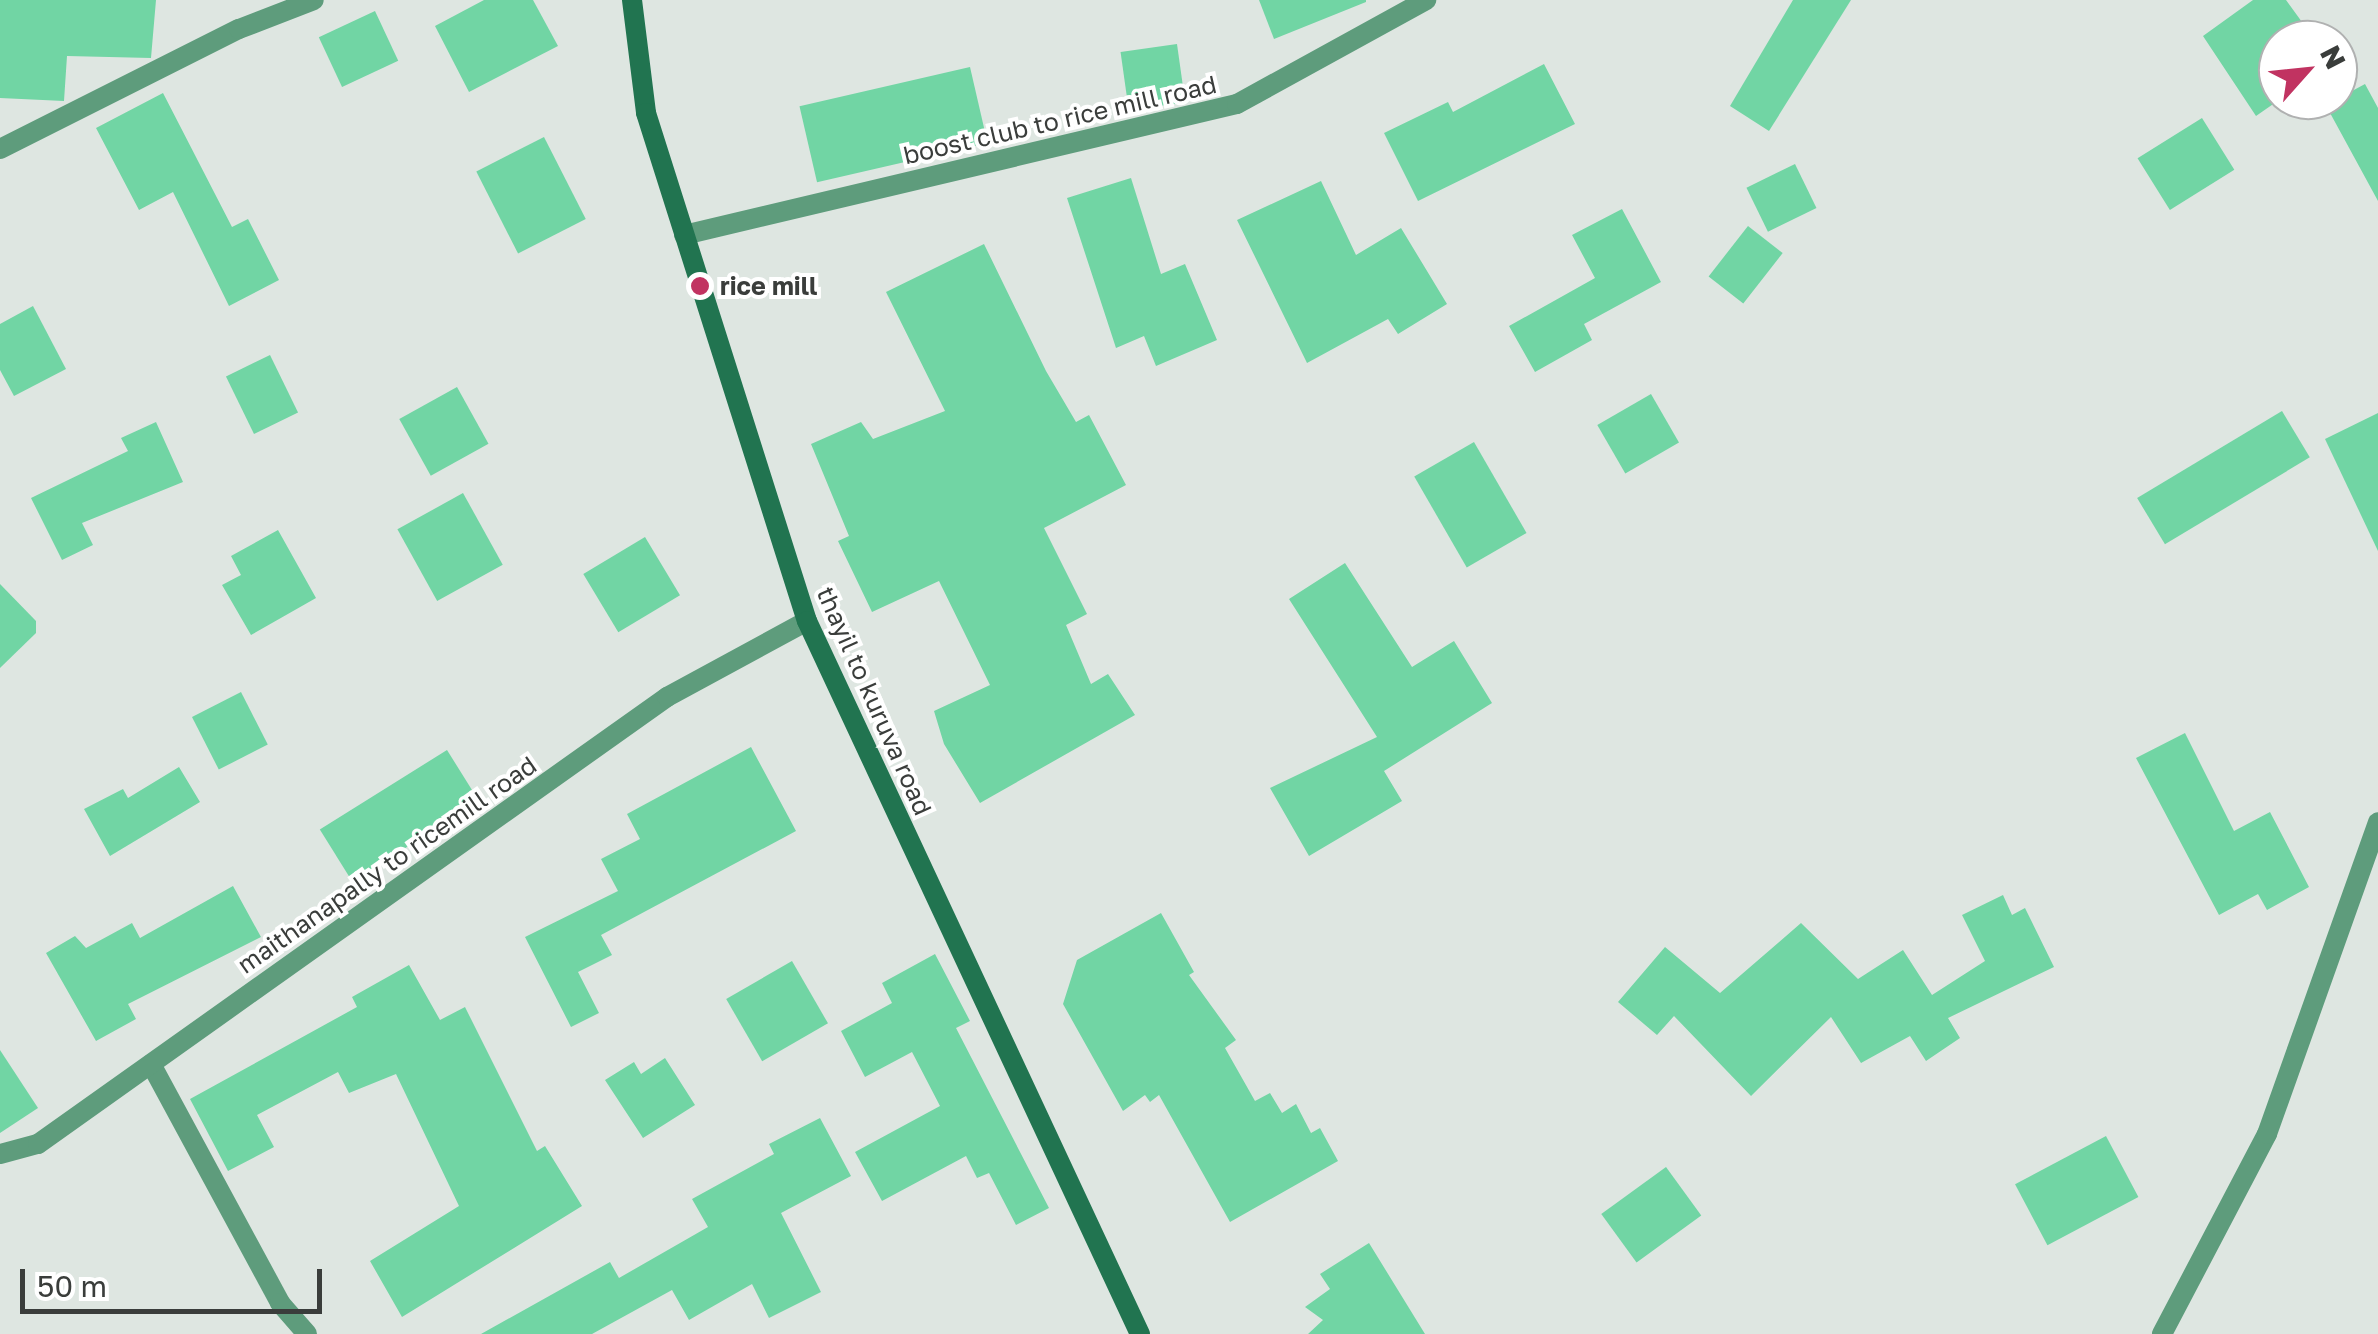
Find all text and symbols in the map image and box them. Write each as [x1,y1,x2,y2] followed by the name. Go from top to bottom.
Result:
[2258,20,2358,120] north arrow
[2314,40,2353,74] text: N
[901,69,1219,171] street label: boost club to rice mill road
[720,271,817,301] place label: rice mill
[689,275,711,297] marker: rice mill
[810,582,938,820] street label: thayil to kuruva road
[232,750,542,980] street label: maithanapally to ricemill road
[25,1249,328,1311] scale bar
[37,1268,107,1304] text: 50 m

